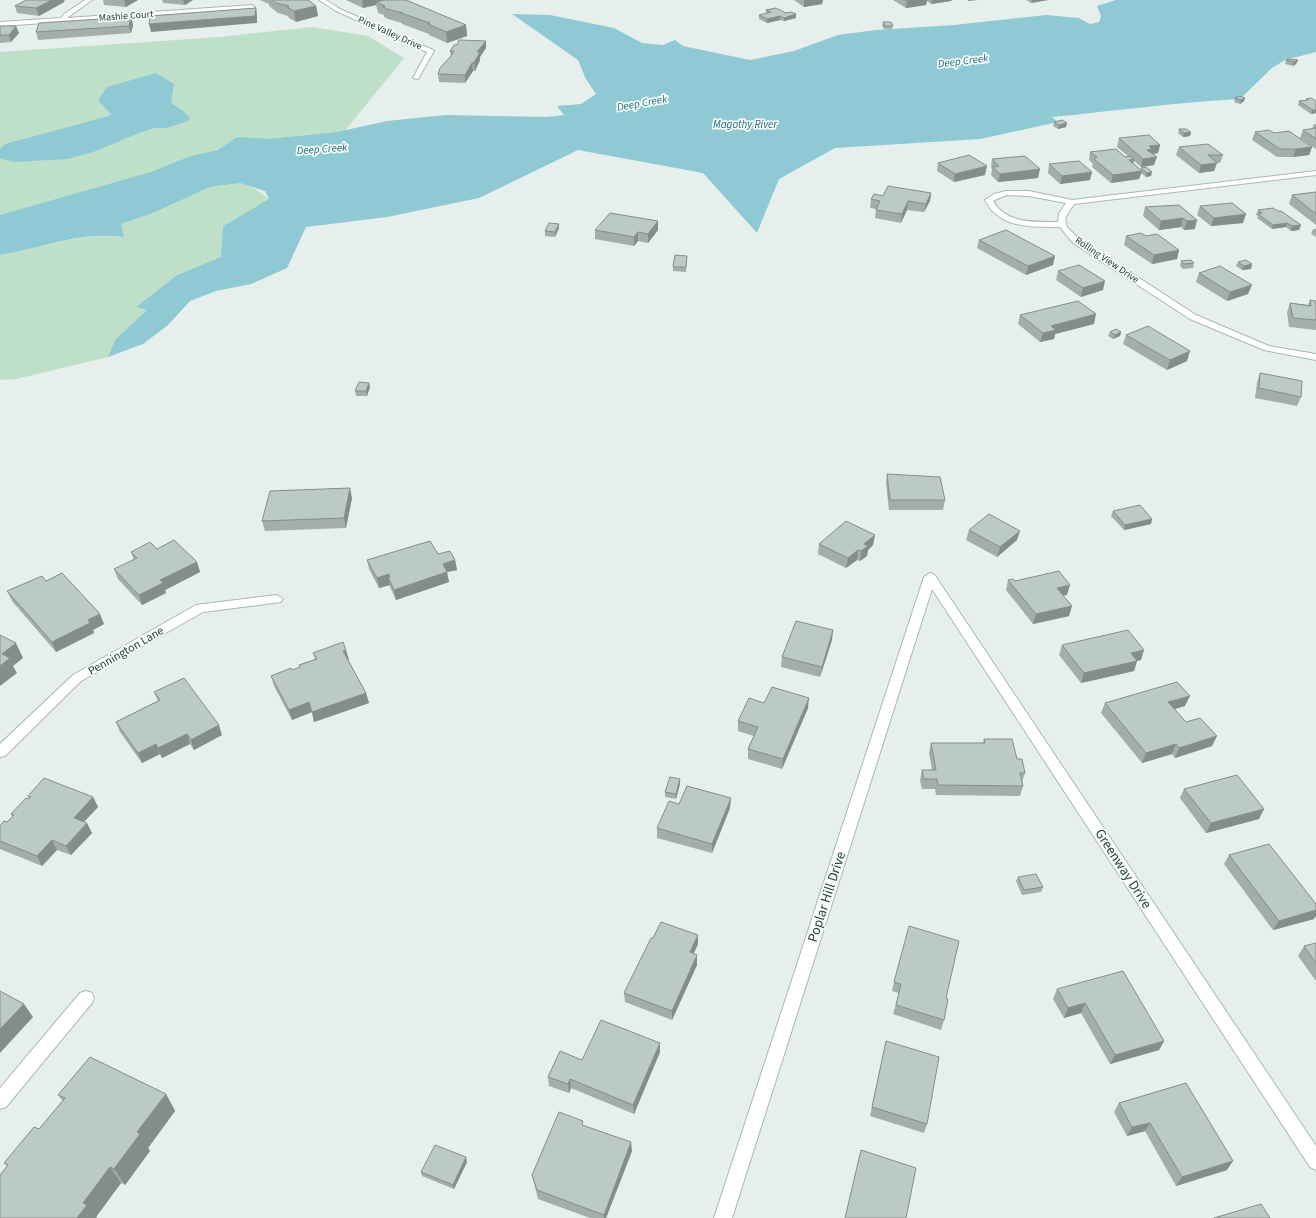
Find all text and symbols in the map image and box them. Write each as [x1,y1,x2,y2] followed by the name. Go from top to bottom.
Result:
[98,7,154,25] street label: Mashie Court
[356,13,424,53] street label: Pine Valley Drive
[937,50,990,72] water label: Deep Creek
[616,91,669,115] water label: Deep Creek
[713,117,778,132] water label: Magothy River
[296,140,349,158] water label: Deep Creek
[1072,233,1142,287] street label: Rolling View Drive
[85,622,167,680] street label: Pennington Lane
[1090,825,1156,913] street label: Greenway Drive
[803,849,851,945] street label: Poplar Hill Drive

